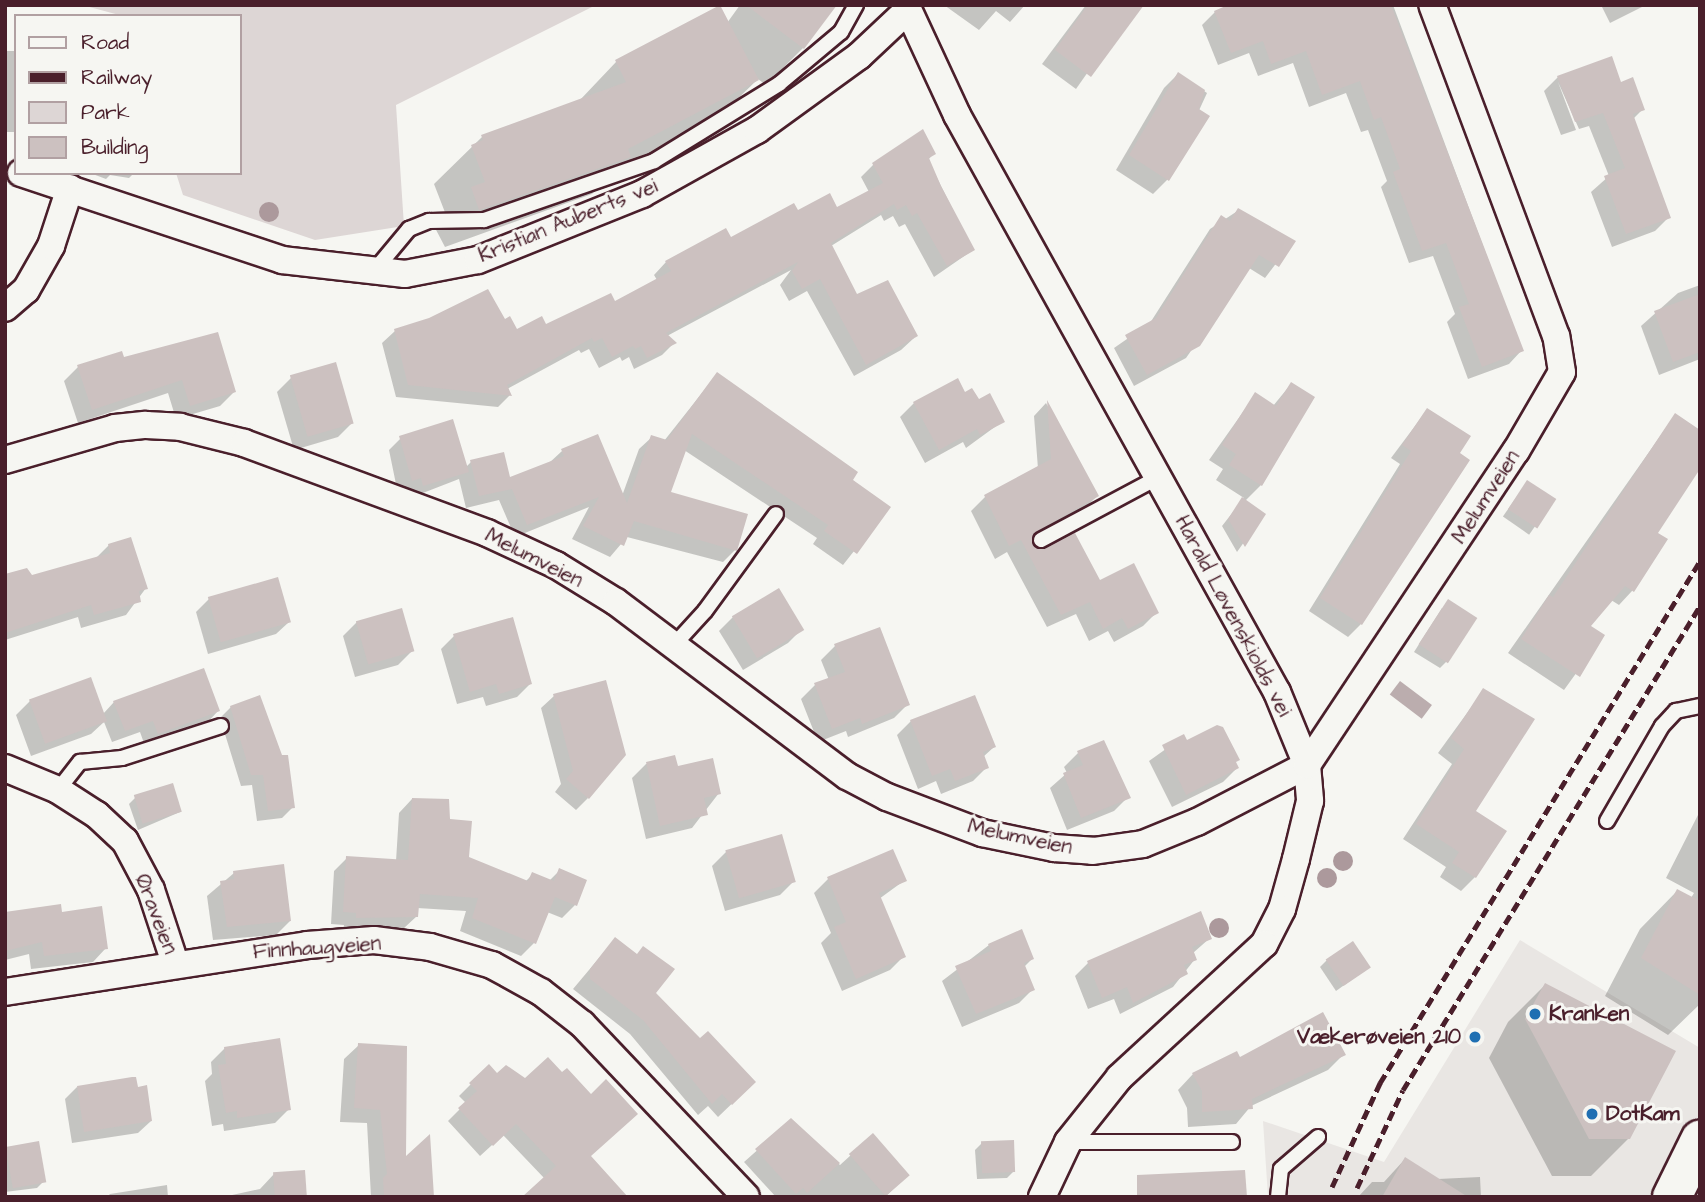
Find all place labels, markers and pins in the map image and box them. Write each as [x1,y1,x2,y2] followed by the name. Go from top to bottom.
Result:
[1549,1001,1629,1027] place label: Kranken
[1527,1006,1543,1022] marker: Kranken
[1297,1024,1461,1050] place label: Vækerøveien 210
[1467,1029,1483,1045] marker: Vækerøveien 210
[1606,1101,1680,1127] place label: DotKam
[1584,1106,1600,1122] marker: DotKam

